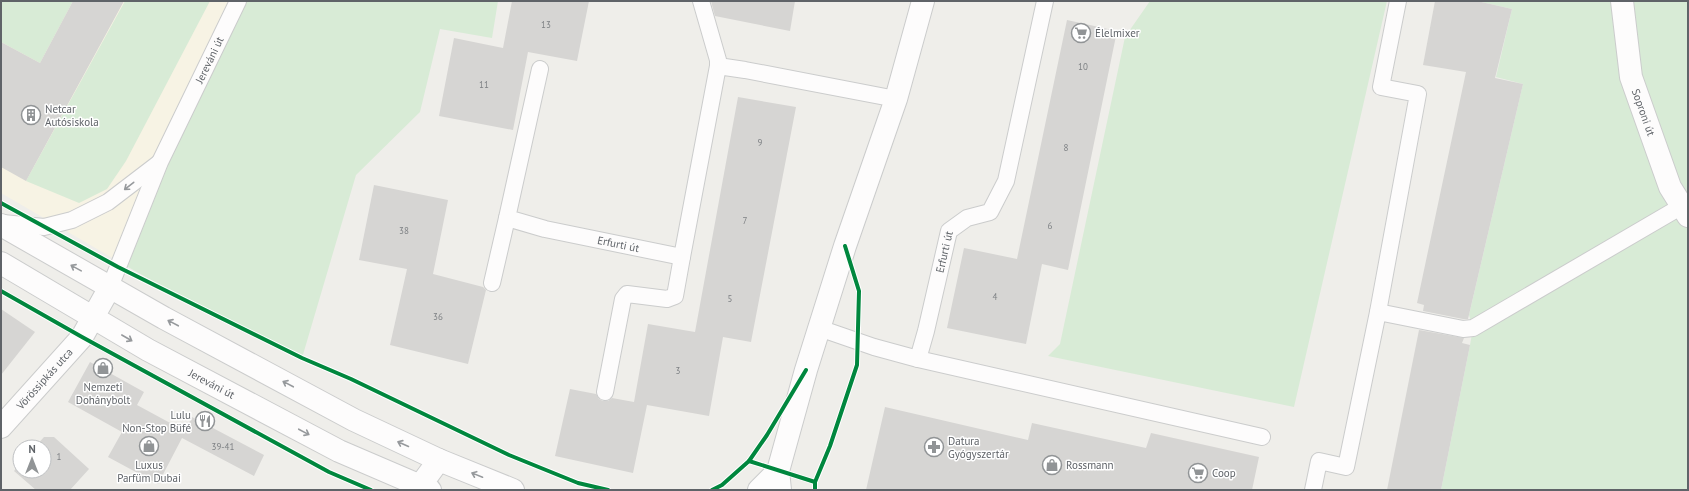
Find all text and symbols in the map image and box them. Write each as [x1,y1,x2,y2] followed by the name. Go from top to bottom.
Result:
[541,19,551,30] house number: 13
[1070,22,1092,44] supermarket icon: Élelmixer
[1095,26,1140,40] place label: Élelmixer
[192,34,227,87] street label: Jereváni út
[1078,61,1088,72] house number: 10
[479,79,489,90] house number: 11
[1629,87,1658,138] street label: Soproni út
[45,102,99,129] place label: Netcar Autósiskola
[20,104,42,126] building icon: Netcar Autósiskola
[758,137,763,148] house number: 9
[1064,142,1069,153] house number: 8
[124,181,135,190] one-way arrow
[743,215,748,226] house number: 7
[1048,220,1053,231] house number: 6
[399,225,409,236] house number: 38
[933,229,956,274] street label: Erfurti út
[596,233,641,255] street label: Erfurti út
[70,263,82,271] one-way arrow
[993,291,998,302] house number: 4
[728,293,733,304] house number: 5
[433,311,443,322] house number: 36
[167,319,179,326] one-way arrow
[121,334,133,342] one-way arrow
[13,345,76,413] street label: Vörössipkás utca
[92,357,114,379] shop icon: Nemzeti Dohánybolt
[185,365,238,402] street label: Jereváni út
[676,365,681,376] house number: 3
[76,380,131,407] place label: Nemzeti Dohánybolt
[282,380,294,388] one-way arrow
[122,408,191,435] place label: Lulu Non-Stop Büfé
[194,410,216,432] restaurant icon: Lulu Non-Stop Büfé
[298,429,310,436] one-way arrow
[948,434,1009,461] place label: Datura Gyógyszertár
[138,435,160,457] shop icon: Luxus Parfüm Dubai
[923,436,945,458] pharmacy icon: Datura Gyógyszertár
[12,439,52,479] north arrow
[398,440,410,447] one-way arrow
[212,441,235,452] house number: 39-41
[28,442,36,456] text: N
[57,451,62,462] house number: 1
[1041,454,1063,476] shop icon: Rossmann
[117,458,181,485] place label: Luxus Parfüm Dubai
[1066,458,1114,472] place label: Rossmann
[1187,462,1209,484] supermarket icon: Coop
[1212,466,1236,480] place label: Coop
[472,471,484,479] one-way arrow

